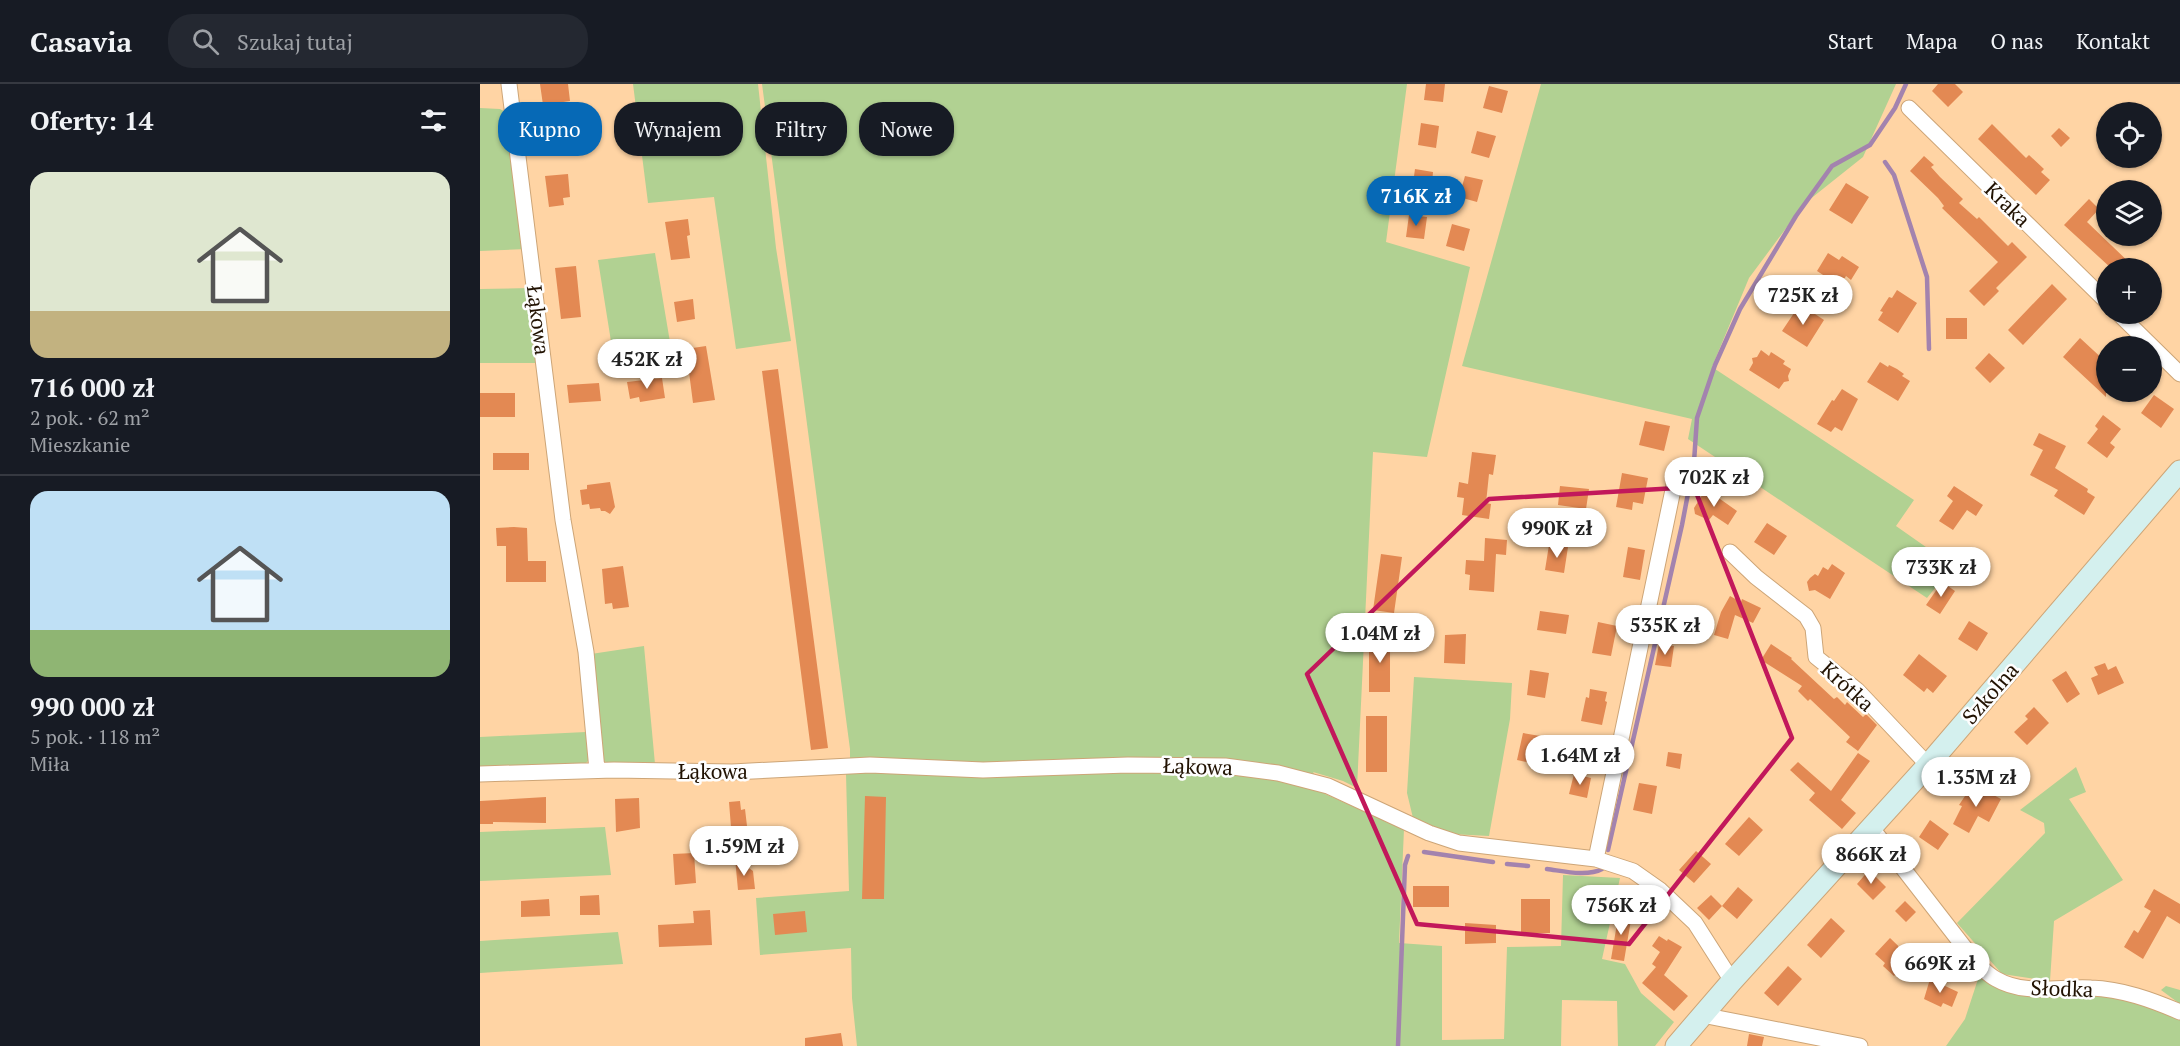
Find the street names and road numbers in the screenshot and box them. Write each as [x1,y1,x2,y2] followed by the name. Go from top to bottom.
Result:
[1979,175,2037,233] street label: Kraka
[521,284,557,357] street label: Łąkowa
[1816,655,1881,717] street label: Krótka
[1955,656,2025,730] street label: Szkolna
[1163,751,1234,781] street label: Łąkowa
[678,757,748,785] street label: Łąkowa
[2030,973,2094,1003] street label: Słodka

